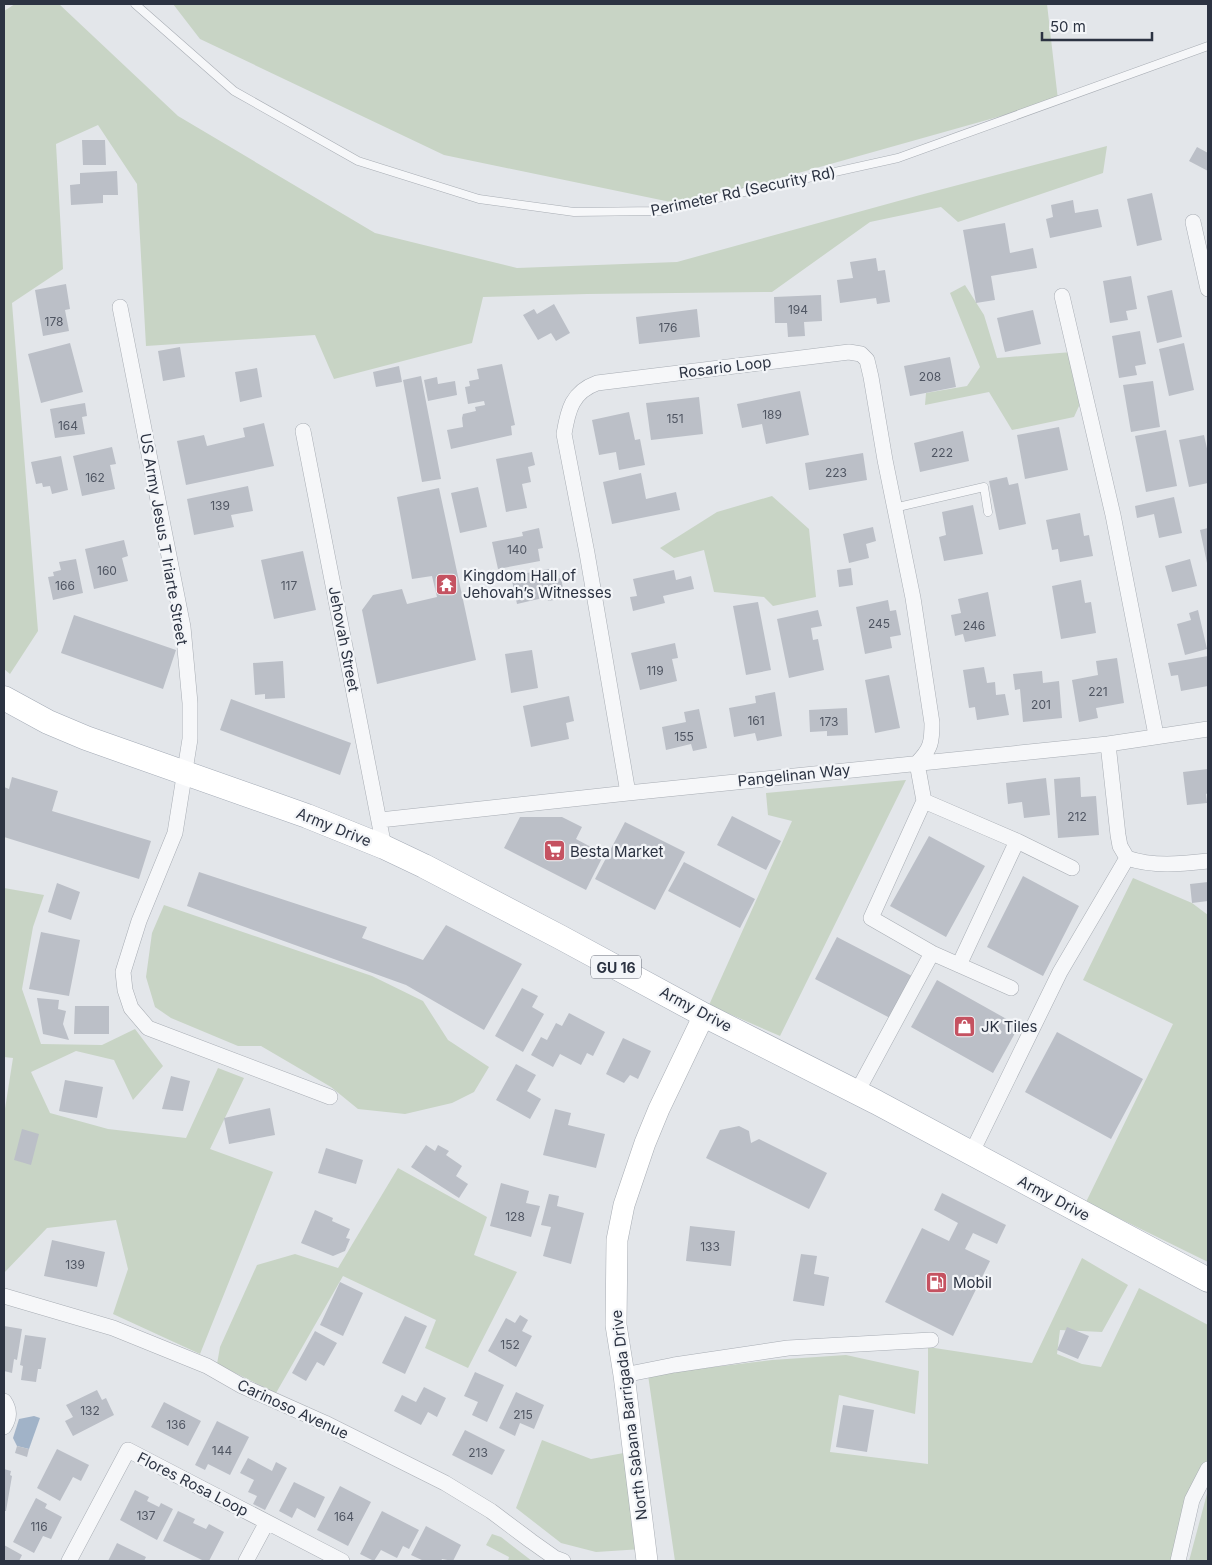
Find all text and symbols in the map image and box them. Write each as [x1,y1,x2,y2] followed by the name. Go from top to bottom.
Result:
[1042,10,1152,42] scale bar
[1050,17,1086,36] text: 50 m
[649,162,837,220] street label: Perimeter Rd (Security Rd)
[788,302,808,317] house number: 194
[45,314,63,329] house number: 178
[659,320,677,335] house number: 176
[678,352,772,382] street label: Rosario Loop
[919,369,941,384] house number: 208
[762,407,782,422] house number: 189
[666,411,684,426] house number: 151
[58,418,78,433] house number: 164
[136,432,192,647] street label: US Army Jesus T Iriarte Street
[931,445,953,460] house number: 222
[825,465,847,480] house number: 223
[85,470,105,485] house number: 162
[210,498,230,513] house number: 139
[507,542,527,557] house number: 140
[97,563,117,578] house number: 160
[463,566,612,602] place label: Kingdom Hall of Jehovah’s Witnesses
[435,572,459,596] temple icon: Kingdom Hall of Jehovah’s Witnesses
[55,578,75,593] house number: 166
[281,578,297,593] house number: 117
[324,585,364,693] street label: Jehovah Street
[868,616,890,631] house number: 245
[963,618,985,633] house number: 246
[646,663,664,678] house number: 119
[1088,684,1108,699] house number: 221
[1031,697,1051,712] house number: 201
[747,713,765,728] house number: 161
[820,714,838,729] house number: 173
[674,729,694,744] house number: 155
[737,760,852,790] street label: Pangelinan Way
[294,803,374,851] street label: Army Drive
[1067,809,1087,824] house number: 212
[542,839,566,863] supermarket icon: Besta Market
[570,842,664,861] place label: Besta Market
[591,956,641,979] road number: GU 16
[657,982,735,1036] street label: Army Drive
[953,1014,977,1038] shop icon: JK Tiles
[981,1017,1038,1036] place label: JK Tiles
[1015,1171,1093,1225] street label: Army Drive
[505,1209,525,1224] house number: 128
[700,1239,720,1254] house number: 133
[65,1257,85,1272] house number: 139
[925,1270,949,1294] fuel station icon: Mobil
[953,1273,992,1292] place label: Mobil
[607,1309,651,1521] street label: North Sabana Barrigada Drive
[500,1337,520,1352] house number: 152
[234,1375,352,1443] street label: Carinoso Avenue
[80,1403,100,1418] house number: 132
[513,1407,533,1422] house number: 215
[166,1417,186,1432] house number: 136
[212,1443,232,1458] house number: 144
[468,1445,488,1460] house number: 213
[134,1448,252,1520] street label: Flores Rosa Loop
[136,1508,156,1523] house number: 137
[334,1509,354,1524] house number: 164
[30,1519,48,1534] house number: 116

